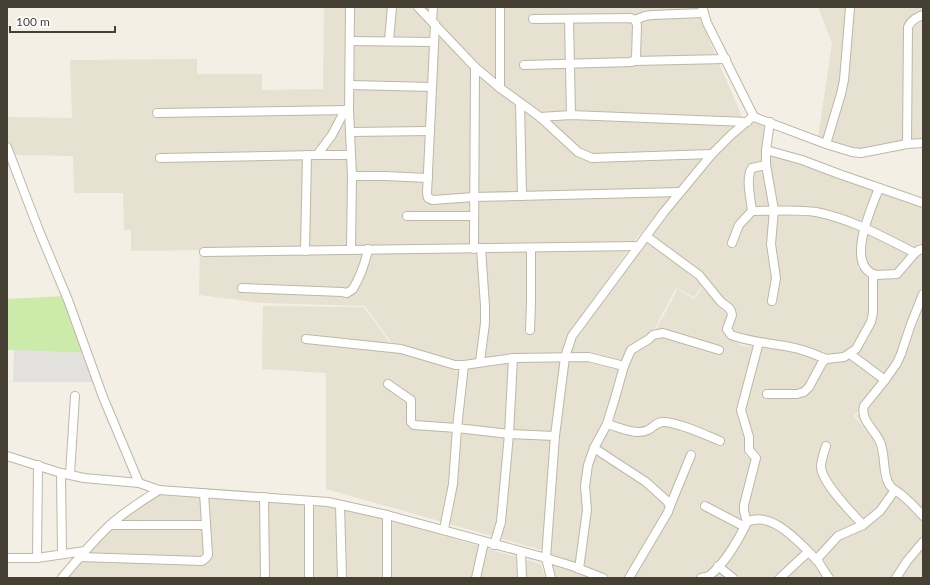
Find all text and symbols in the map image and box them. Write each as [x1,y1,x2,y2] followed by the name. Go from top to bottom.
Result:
[10,8,115,34] scale bar
[16,14,50,29] text: 100 m

